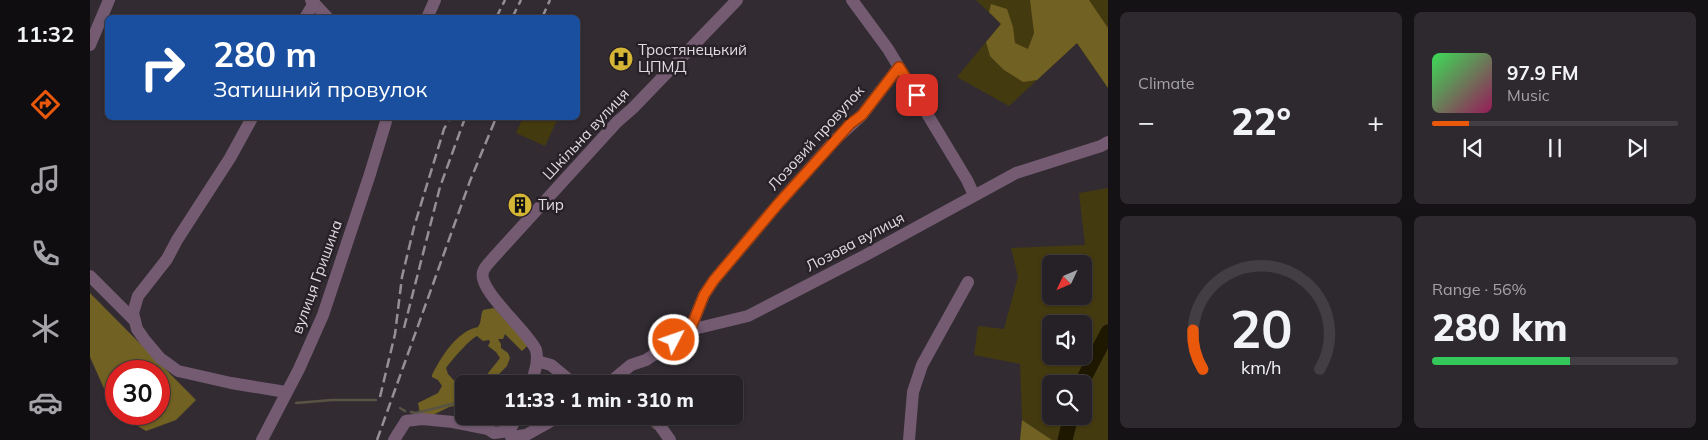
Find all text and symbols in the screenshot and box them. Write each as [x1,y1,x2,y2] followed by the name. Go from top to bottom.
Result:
[16,20,74,48] text: 11:32
[213,32,317,76] text: 280 m
[130,35,195,100] icon: right
[638,40,747,76] place label: Тростянецький ЦПМД
[608,46,634,72] hospital icon: Тростянецький ЦПМД
[1507,61,1579,85] text: 97.9 FM
[1138,73,1194,93] text: Climate
[896,74,938,116] pin
[213,75,427,103] text: Затишний провулок
[763,80,868,194] street label: Лозовий провулок
[903,81,931,109] icon: arrive
[538,84,633,183] street label: Шкільна вулиця
[1507,85,1550,105] text: Music
[28,87,63,122] icon: directions
[1231,97,1291,145] text: 22°
[1138,104,1155,139] text: −
[1367,104,1384,139] text: +
[1459,134,1487,162] icon: previous
[1541,134,1569,162] icon: pause
[1623,134,1651,162] icon: next
[28,162,63,197] icon: music
[507,192,533,218] building icon: Тир
[538,195,564,214] place label: Тир
[802,208,907,276] street label: Лозова вулиця
[287,217,346,336] street label: вулиця Гришина
[28,236,63,271] icon: phone
[1042,255,1092,305] north arrow
[1042,255,1092,425] map controls
[1432,279,1527,299] text: Range · 56%
[1230,296,1292,361] text: 20
[1432,303,1568,351] text: 280 km
[28,311,63,346] icon: climate
[647,313,699,365] position arrow
[1042,315,1092,365] button: sound
[1241,356,1281,378] text: km/h
[105,360,170,425] speed limit sign: 30
[1042,375,1092,425] button: search
[28,385,63,420] icon: car
[504,388,694,412] text: 11:33 · 1 min · 310 m

